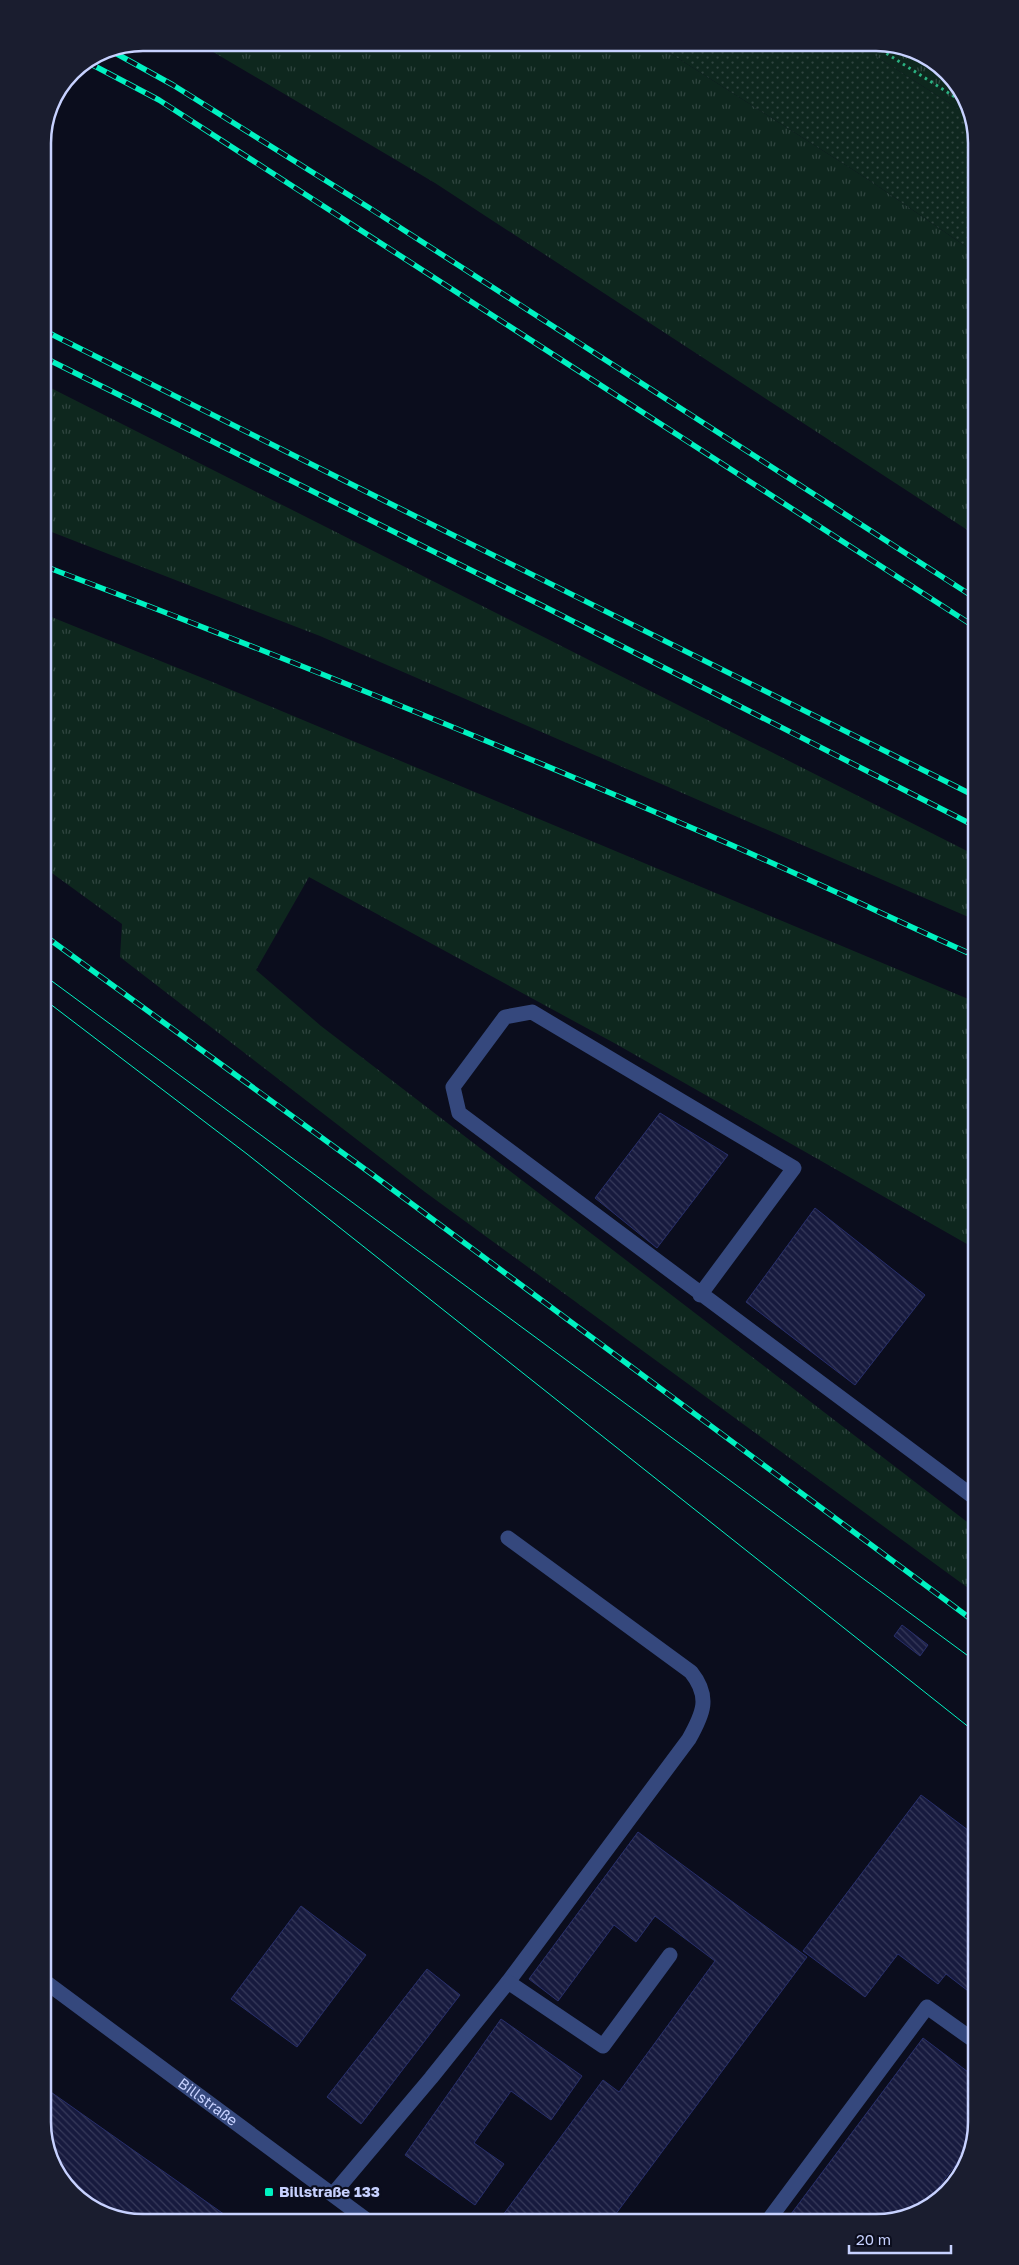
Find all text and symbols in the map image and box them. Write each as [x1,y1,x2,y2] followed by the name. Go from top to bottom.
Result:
[175,2073,242,2129] street label: Billstraße
[279,2182,380,2200] place label: Billstraße 133
[263,2186,275,2198] marker: Billstraße 133
[849,2222,952,2254] scale bar
[856,2230,891,2248] text: 20 m

